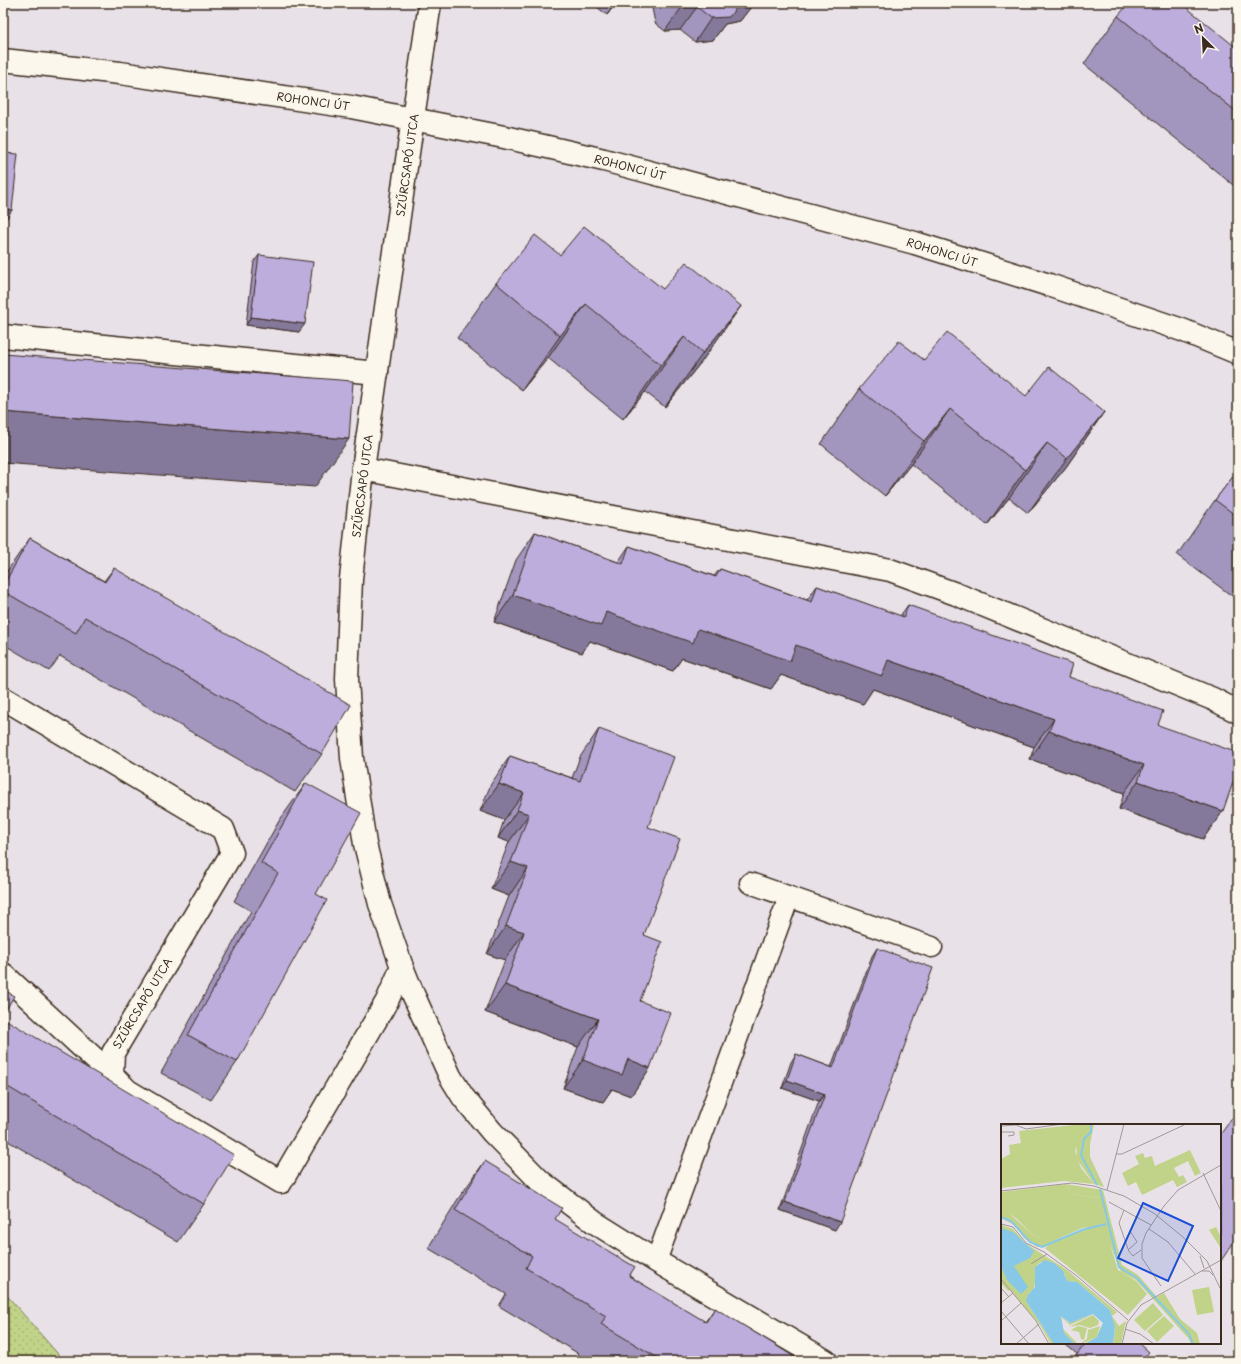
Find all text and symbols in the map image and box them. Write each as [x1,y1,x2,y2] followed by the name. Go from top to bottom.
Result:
[1183,18,1223,58] north arrow
[1191,19,1206,38] text: N
[275,87,351,115] street label: ROHONCI ÚT
[391,112,423,217] street label: SZŰRCSAPÓ UTCA
[592,150,668,184] street label: ROHONCI ÚT
[904,233,980,271] street label: ROHONCI ÚT
[347,433,377,538] street label: SZŰRCSAPÓ UTCA
[108,954,176,1052] street label: SZŰRCSAPÓ UTCA
[1001,1124,1221,1344] inset map

